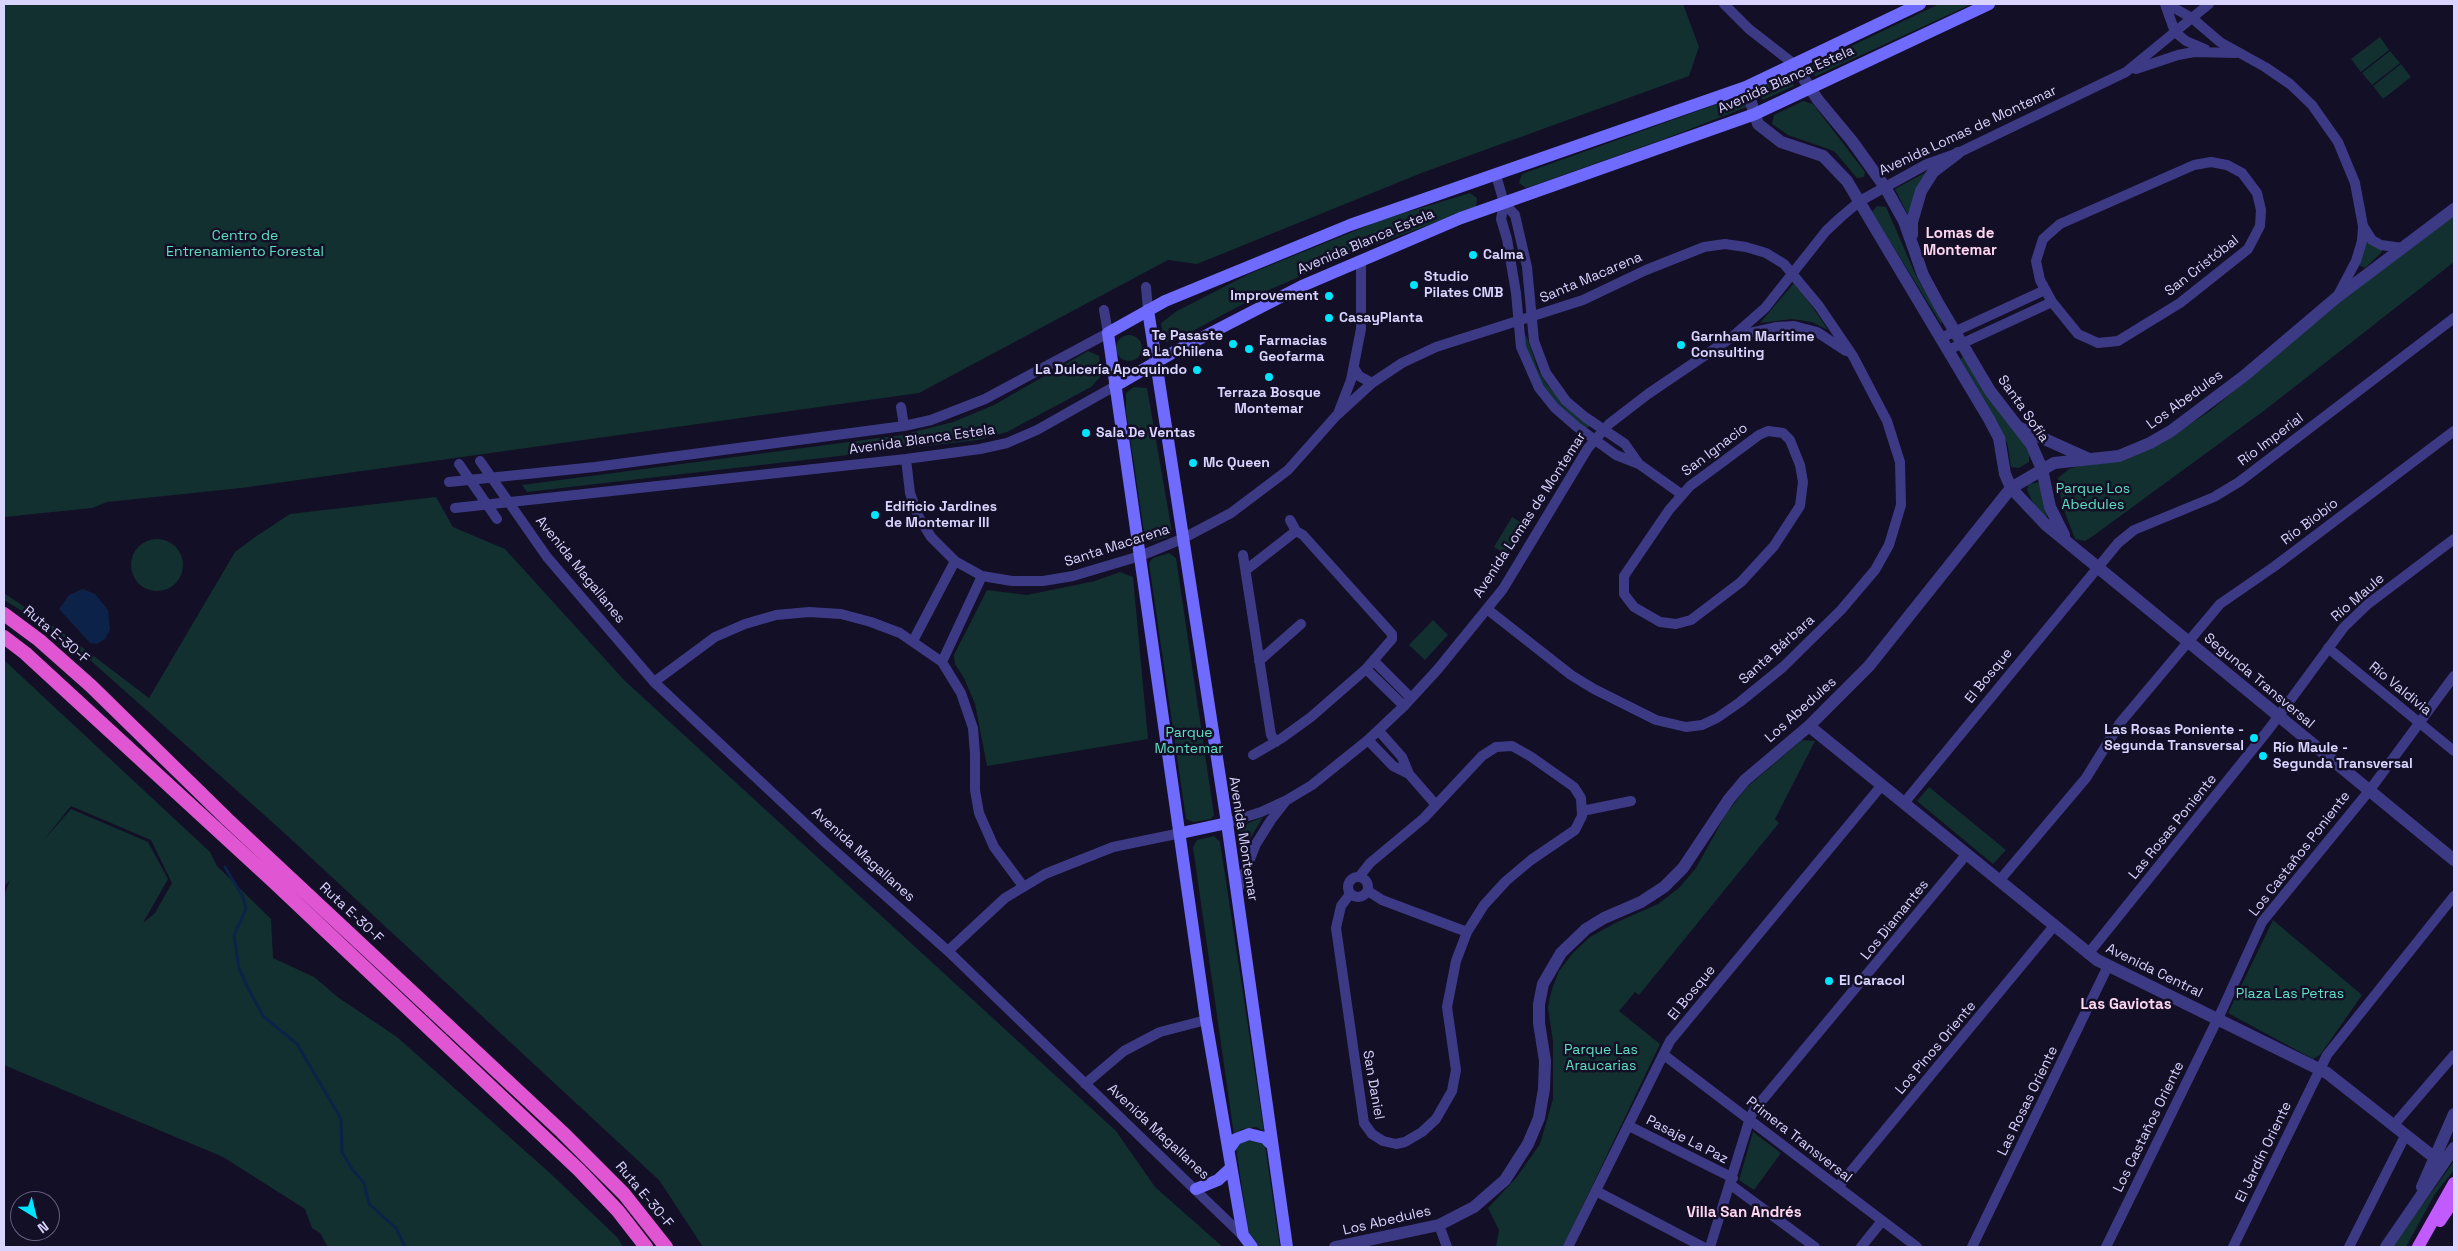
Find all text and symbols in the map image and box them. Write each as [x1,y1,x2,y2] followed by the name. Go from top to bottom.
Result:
[1715,42,1857,118] street label: Avenida Blanca Estela
[1877,82,2059,180] street label: Avenida Lomas de Montemar
[1295,206,1437,278] street label: Avenida Blanca Estela
[1923,225,1997,260] district label: Lomas de Montemar
[166,228,324,260] park label: Centro de Entrenamiento Forestal
[2162,232,2242,300] street label: San Cristóbal
[1483,247,1524,263] place label: Calma
[1467,249,1479,261] marker: Calma
[1537,249,1645,307] street label: Santa Macarena
[1424,269,1503,302] place label: Studio Pilates CMB
[1408,279,1420,291] marker: Studio Pilates CMB
[1230,288,1319,304] place label: Improvement
[1323,290,1335,302] marker: Improvement
[1339,310,1423,326] place label: CasayPlanta
[1323,312,1335,324] marker: CasayPlanta
[1142,328,1223,361] place label: Te Pasaste a La Chilena
[1691,329,1815,362] place label: Garnham Maritime Consulting
[1259,333,1327,366] place label: Farmacias Geofarma
[1227,338,1239,350] marker: Te Pasaste a La Chilena
[1675,339,1687,351] marker: Garnham Maritime Consulting
[1243,343,1255,355] marker: Farmacias Geofarma
[1035,362,1187,378] place label: La Dulcería Apoquindo
[1191,364,1203,376] marker: La Dulcería Apoquindo
[2144,367,2226,433] street label: Los Abedules
[1263,371,1275,383] marker: Terraza Bosque Montemar
[1994,372,2052,446] street label: Santa Sofía
[1217,385,1321,418] place label: Terraza Bosque Montemar
[2235,410,2307,470] street label: Río Imperial
[1679,420,1751,480] street label: San Ignacio
[848,421,996,459] street label: Avenida Blanca Estela
[1096,425,1195,441] place label: Sala De Ventas
[1080,427,1092,439] marker: Sala De Ventas
[1470,429,1590,601] street label: Avenida Lomas de Montemar
[1203,455,1270,471] place label: Mc Queen
[1187,457,1199,469] marker: Mc Queen
[2056,481,2130,514] park label: Parque Los Abedules
[2278,495,2342,549] street label: Río Biobío
[885,499,997,532] place label: Edificio Jardines de Montemar III
[869,509,881,521] marker: Edificio Jardines de Montemar III
[532,513,628,627] street label: Avenida Magallanes
[1062,521,1172,571] street label: Santa Macarena
[2328,570,2388,626] street label: Río Maule
[20,603,92,667] street label: Ruta E-30-F
[1736,612,1818,688] street label: Santa Bárbara
[2200,630,2318,732] street label: Segunda Transversal
[1962,645,2016,707] street label: El Bosque
[2365,659,2435,719] street label: Río Valdivia
[1762,674,1840,746] street label: Los Abedules
[2104,722,2244,754] place label: Las Rosas Poniente - Segunda Transversal
[1155,725,1223,758] park label: Parque Montemar
[2248,732,2260,744] marker: Las Rosas Poniente - Segunda Transversal
[2273,740,2413,772] place label: Río Maule - Segunda Transversal
[2257,750,2269,762] marker: Río Maule - Segunda Transversal
[2125,771,2221,883] street label: Las Rosas Poniente
[1225,776,1261,902] street label: Avenida Montemar
[2246,788,2354,920] street label: Los Castaños Poniente
[808,804,918,906] street label: Avenida Magallanes
[1858,877,1932,963] street label: Los Diamantes
[316,879,386,947] street label: Ruta E-30-F
[2103,940,2205,1002] street label: Avenida Central
[1665,962,1719,1024] street label: El Bosque
[1839,973,1905,989] place label: El Caracol
[1823,975,1835,987] marker: El Caracol
[2236,986,2344,1002] park label: Plaza Las Petras
[2080,996,2172,1014] district label: Las Gaviotas
[1892,998,1980,1098] street label: Los Pinos Oriente
[1564,1042,1638,1074] park label: Parque Las Araucarias
[1994,1044,2062,1158] street label: Las Rosas Oriente
[1359,1049,1387,1121] street label: San Daniel
[2110,1059,2188,1195] street label: Los Castaños Oriente
[1104,1081,1212,1183] street label: Avenida Magallanes
[1743,1093,1855,1187] street label: Primera Transversal
[2232,1099,2296,1205] street label: El Jardín Oriente
[1643,1112,1731,1168] street label: Pasaje La Paz
[612,1159,676,1231] street label: Ruta E-30-F
[10,1191,60,1241] north arrow
[1341,1203,1433,1239] street label: Los Abedules
[1686,1204,1802,1222] district label: Villa San Andrés
[34,1217,52,1237] text: N

